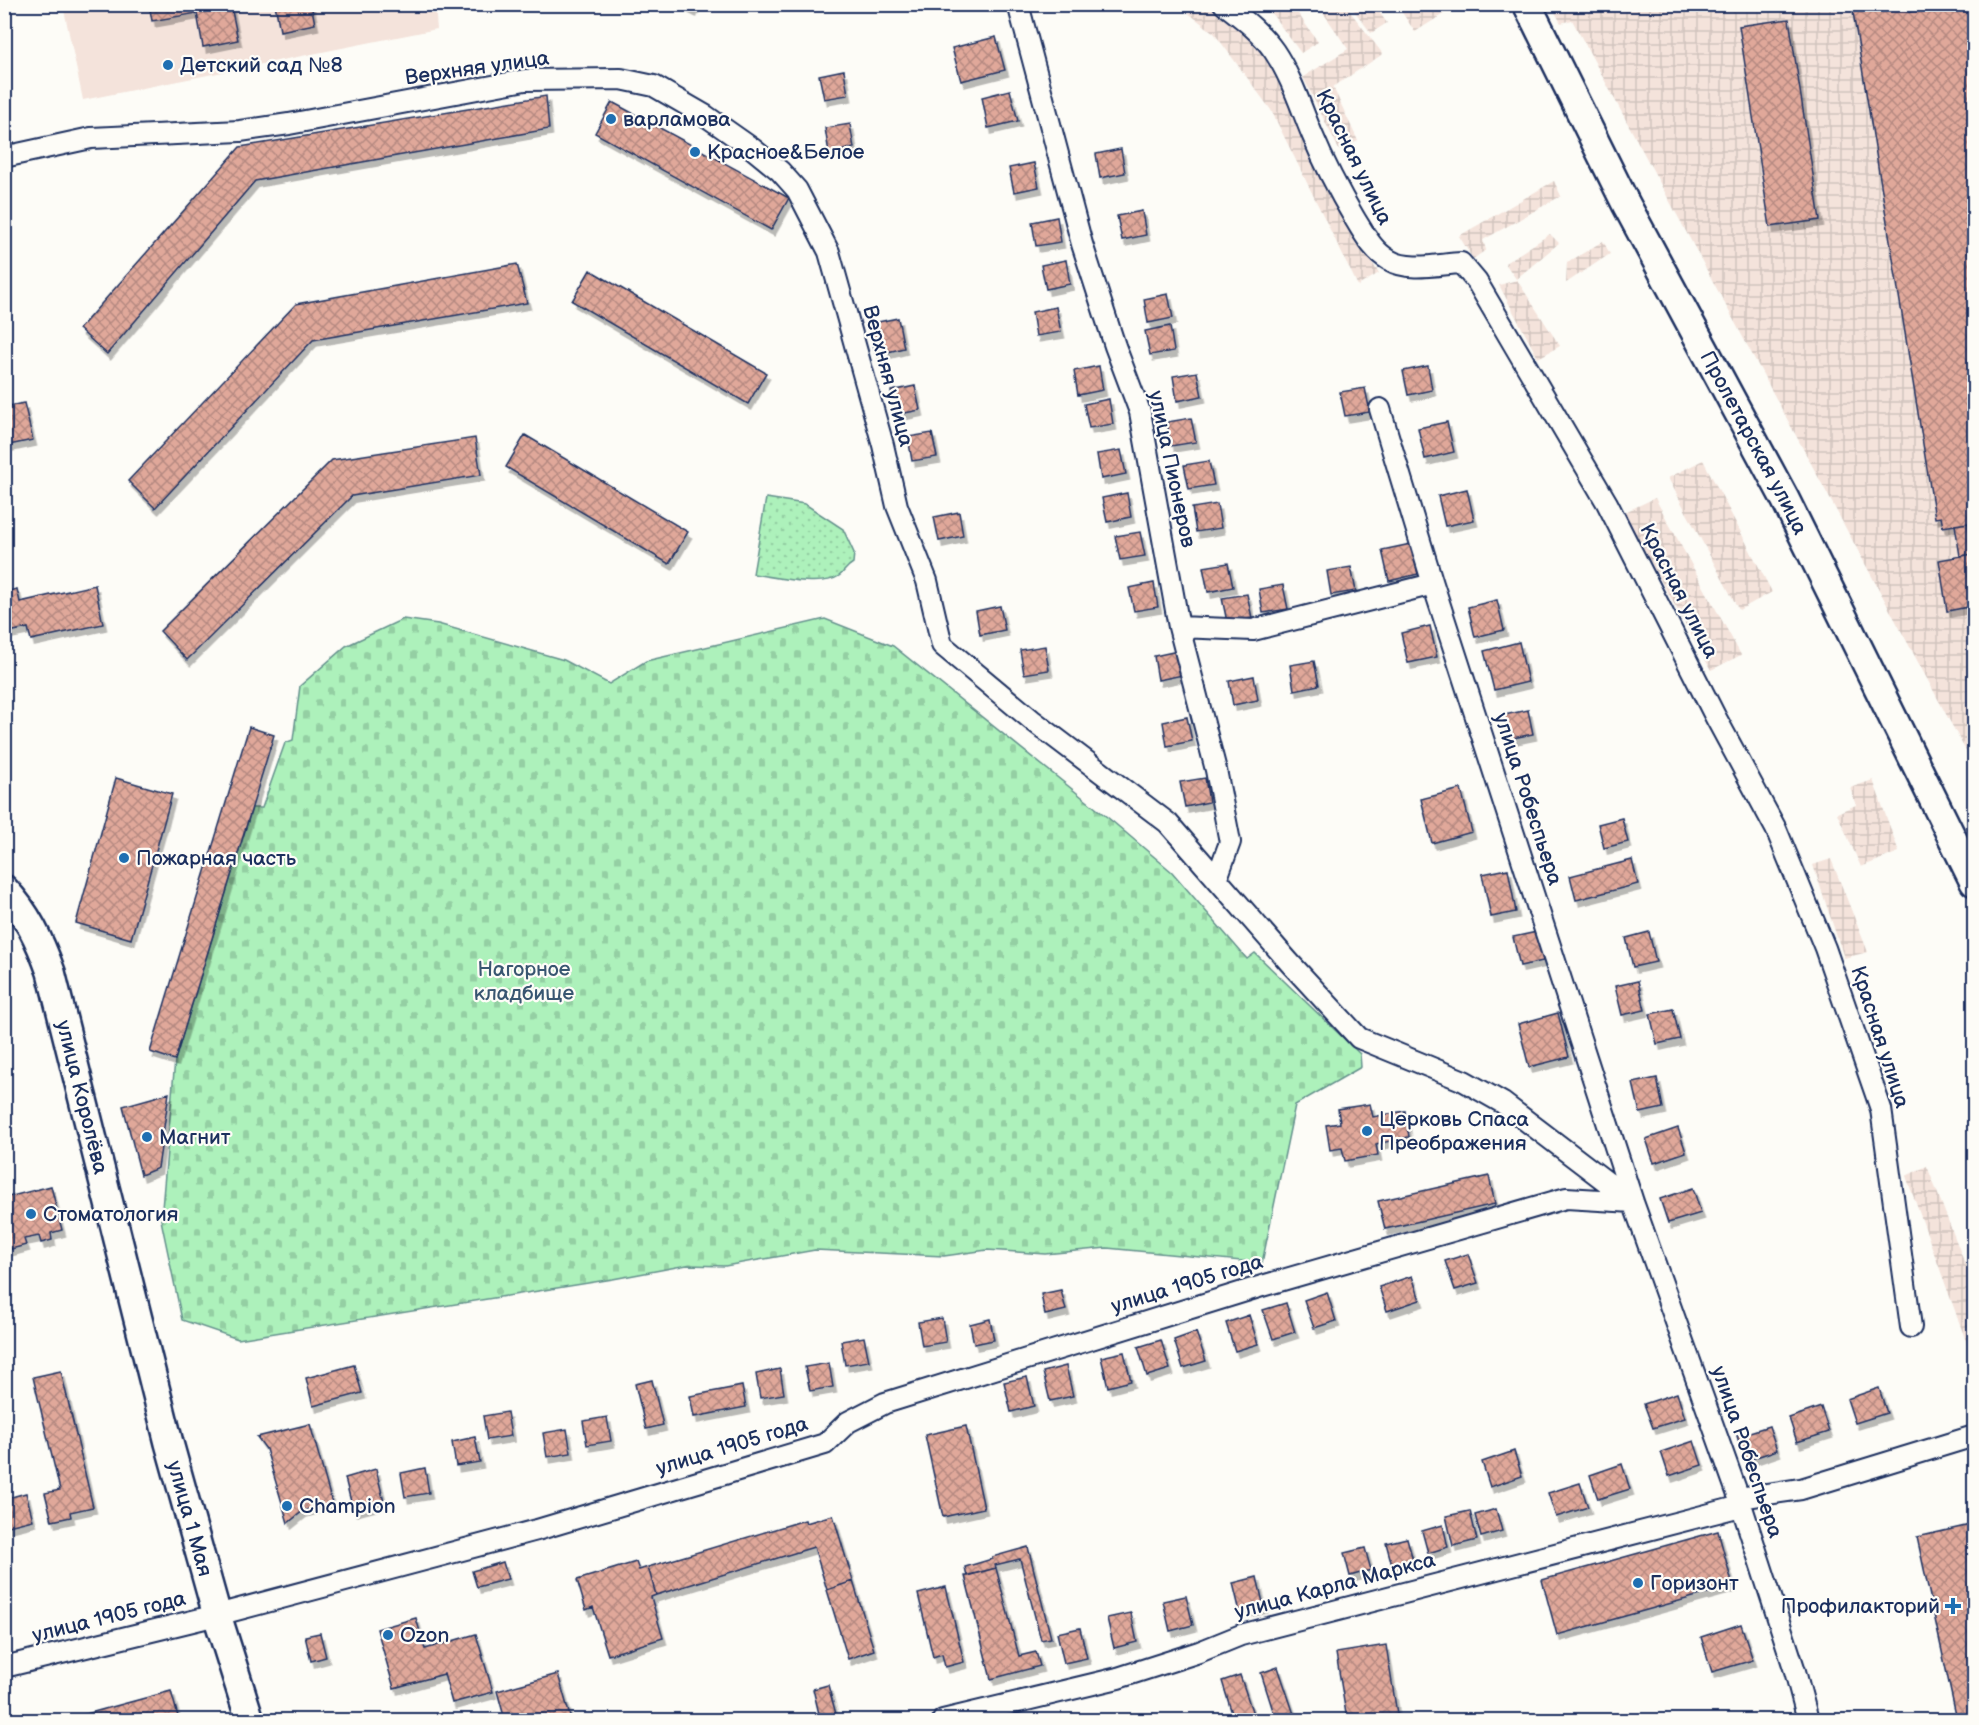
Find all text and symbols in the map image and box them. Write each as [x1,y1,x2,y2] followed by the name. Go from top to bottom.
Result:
[403,45,551,90] street label: Верхняя улица
[180,53,343,78] place label: Детский сад №8
[161,58,175,72] marker: Детский сад №8
[1310,85,1398,229] street label: Красная улица
[623,107,731,132] place label: варламова
[604,112,618,126] marker: варламова
[707,140,865,165] place label: Красное&Белое
[688,145,702,159] marker: Красное&Белое
[857,303,919,450] street label: Верхняя улица
[1695,346,1813,539] street label: Пролетарская улица
[1143,388,1201,550] street label: улица Пионеров
[1634,519,1724,663] street label: Красная улица
[1488,710,1568,889] street label: улица Робеспьера
[136,846,297,871] place label: Пожарная часть
[117,851,131,865] marker: Пожарная часть
[474,957,575,1006] park label: Нагорное кладбище
[1845,963,1915,1112] street label: Красная улица
[51,1017,114,1177] street label: улица Королёва
[1379,1107,1530,1156] place label: Церковь Спаса Преображения
[1360,1124,1374,1138] marker: Церковь Спаса Преображения
[159,1125,231,1150] place label: Магнит
[140,1130,154,1144] marker: Магнит
[43,1202,178,1227] place label: Стоматология
[24,1207,38,1221] marker: Стоматология
[1108,1249,1266,1319] street label: улица 1905 года
[1706,1363,1788,1542] street label: улица Робеспьера
[653,1411,811,1481] street label: улица 1905 года
[162,1458,218,1579] street label: улица 1 Мая
[299,1494,396,1519] place label: Champion
[280,1499,294,1513] marker: Champion
[1232,1547,1439,1625] street label: улица Карла Маркса
[1650,1571,1739,1596] place label: Горизонт
[1631,1576,1645,1590] marker: Горизонт
[30,1586,189,1648] street label: улица 1905 года
[1781,1594,1940,1619] place label: Профилакторий
[1944,1597,1962,1615] marker: Профилакторий
[400,1623,449,1648] place label: Ozon
[381,1628,395,1642] marker: Ozon

